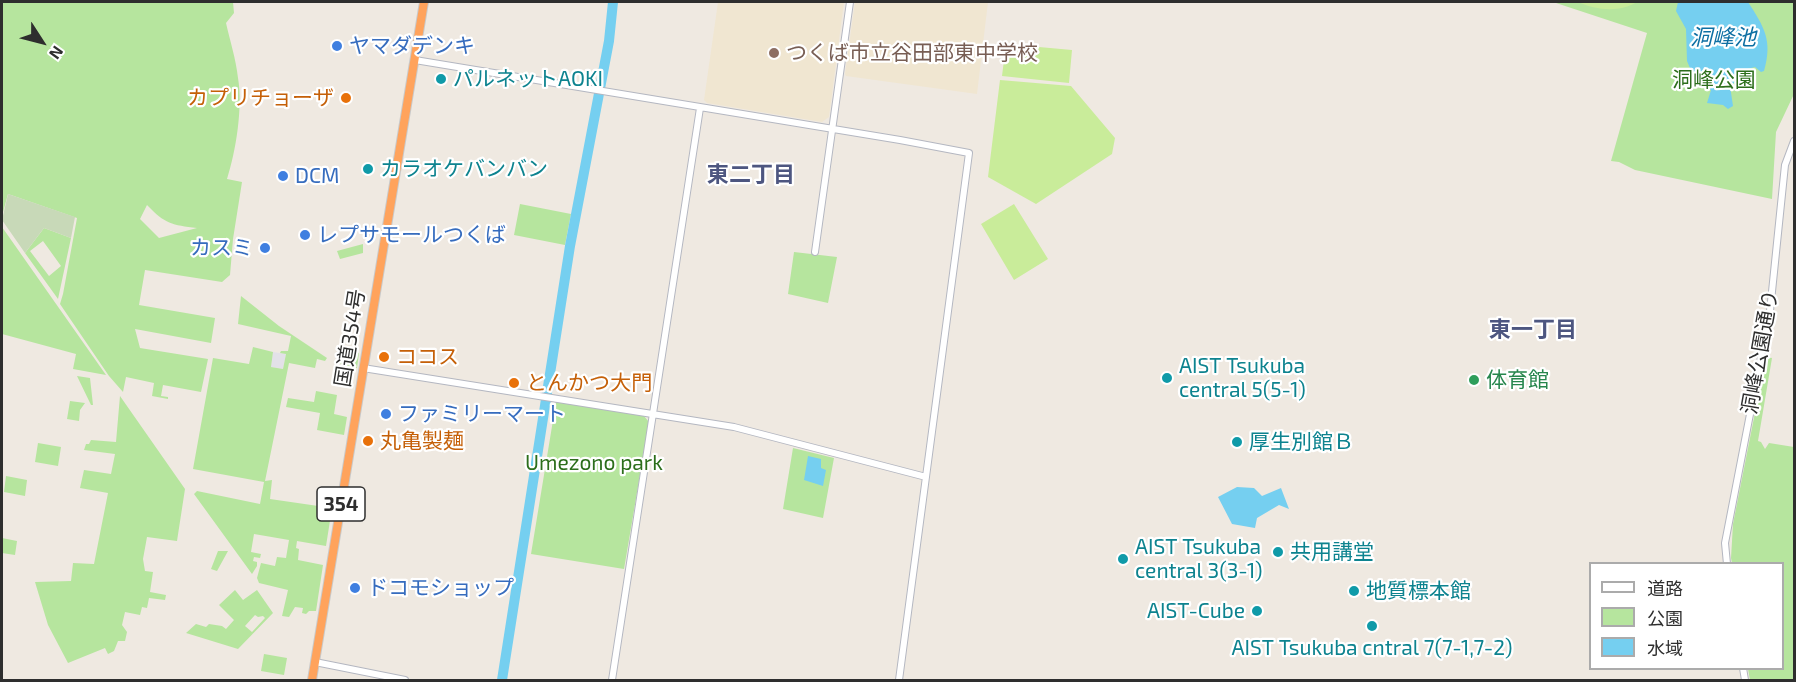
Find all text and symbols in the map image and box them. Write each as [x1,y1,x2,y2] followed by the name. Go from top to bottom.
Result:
[12,12,72,72] north arrow
[1690,25,1756,51] water label: 洞峰池
[349,33,475,59] place label: ヤマダデンキ
[330,39,344,53] marker: ヤマダデンキ
[786,40,1038,66] place label: つくば市立谷田部東中学校
[46,43,68,63] text: N
[767,46,781,60] marker: つくば市立谷田部東中学校
[453,66,603,92] place label: パルネットAOKI
[1672,67,1756,93] park label: 洞峰公園
[434,72,448,86] marker: パルネットAOKI
[187,85,334,111] place label: カプリチョーザ
[339,91,353,105] marker: カプリチョーザ
[380,156,548,182] place label: カラオケバンバン
[361,162,375,176] marker: カラオケバンバン
[707,162,795,188] district label: 東二丁目
[295,163,339,189] place label: DCM
[276,169,290,183] marker: DCM
[317,222,506,248] place label: レプサモールつくば
[298,228,312,242] marker: レプサモールつくば
[190,235,253,261] place label: カスミ
[258,241,272,255] marker: カスミ
[330,287,370,389] street label: 国道354号
[1737,288,1783,416] street label: 洞峰公園通り
[1489,317,1577,343] district label: 東一丁目
[396,344,459,370] place label: ココス
[377,350,391,364] marker: ココス
[1179,353,1306,403] place label: AIST Tsukuba central 5(5-1)
[1486,367,1549,393] place label: 体育館
[526,370,652,396] place label: とんかつ大門
[1160,371,1174,385] marker: AIST Tsukuba central 5(5-1)
[1467,373,1481,387] marker: 体育館
[507,376,521,390] marker: とんかつ大門
[398,401,566,427] place label: ファミリーマート
[379,407,393,421] marker: ファミリーマート
[380,428,464,454] place label: 丸亀製麺
[1249,429,1354,455] place label: 厚生別館Ｂ
[361,434,375,448] marker: 丸亀製麺
[1230,435,1244,449] marker: 厚生別館Ｂ
[525,450,663,476] park label: Umezono park
[317,487,365,521] road number: 354
[1135,534,1263,584] place label: AIST Tsukuba central 3(3-1)
[1290,539,1374,565] place label: 共用講堂
[1271,545,1285,559] marker: 共用講堂
[1116,552,1130,566] marker: AIST Tsukuba central 3(3-1)
[1589,562,1784,670] legend
[367,575,514,601] place label: ドコモショップ
[1647,577,1683,599] text: 道路
[1366,578,1471,604] place label: 地質標本館
[348,581,362,595] marker: ドコモショップ
[1347,584,1361,598] marker: 地質標本館
[1147,598,1245,624] place label: AIST-Cube
[1250,604,1264,618] marker: AIST-Cube
[1647,607,1683,629] text: 公園
[1365,619,1379,633] marker: AIST Tsukuba cntral 7(7-1,7-2)
[1232,635,1512,661] place label: AIST Tsukuba cntral 7(7-1,7-2)
[1647,637,1683,659] text: 水域

